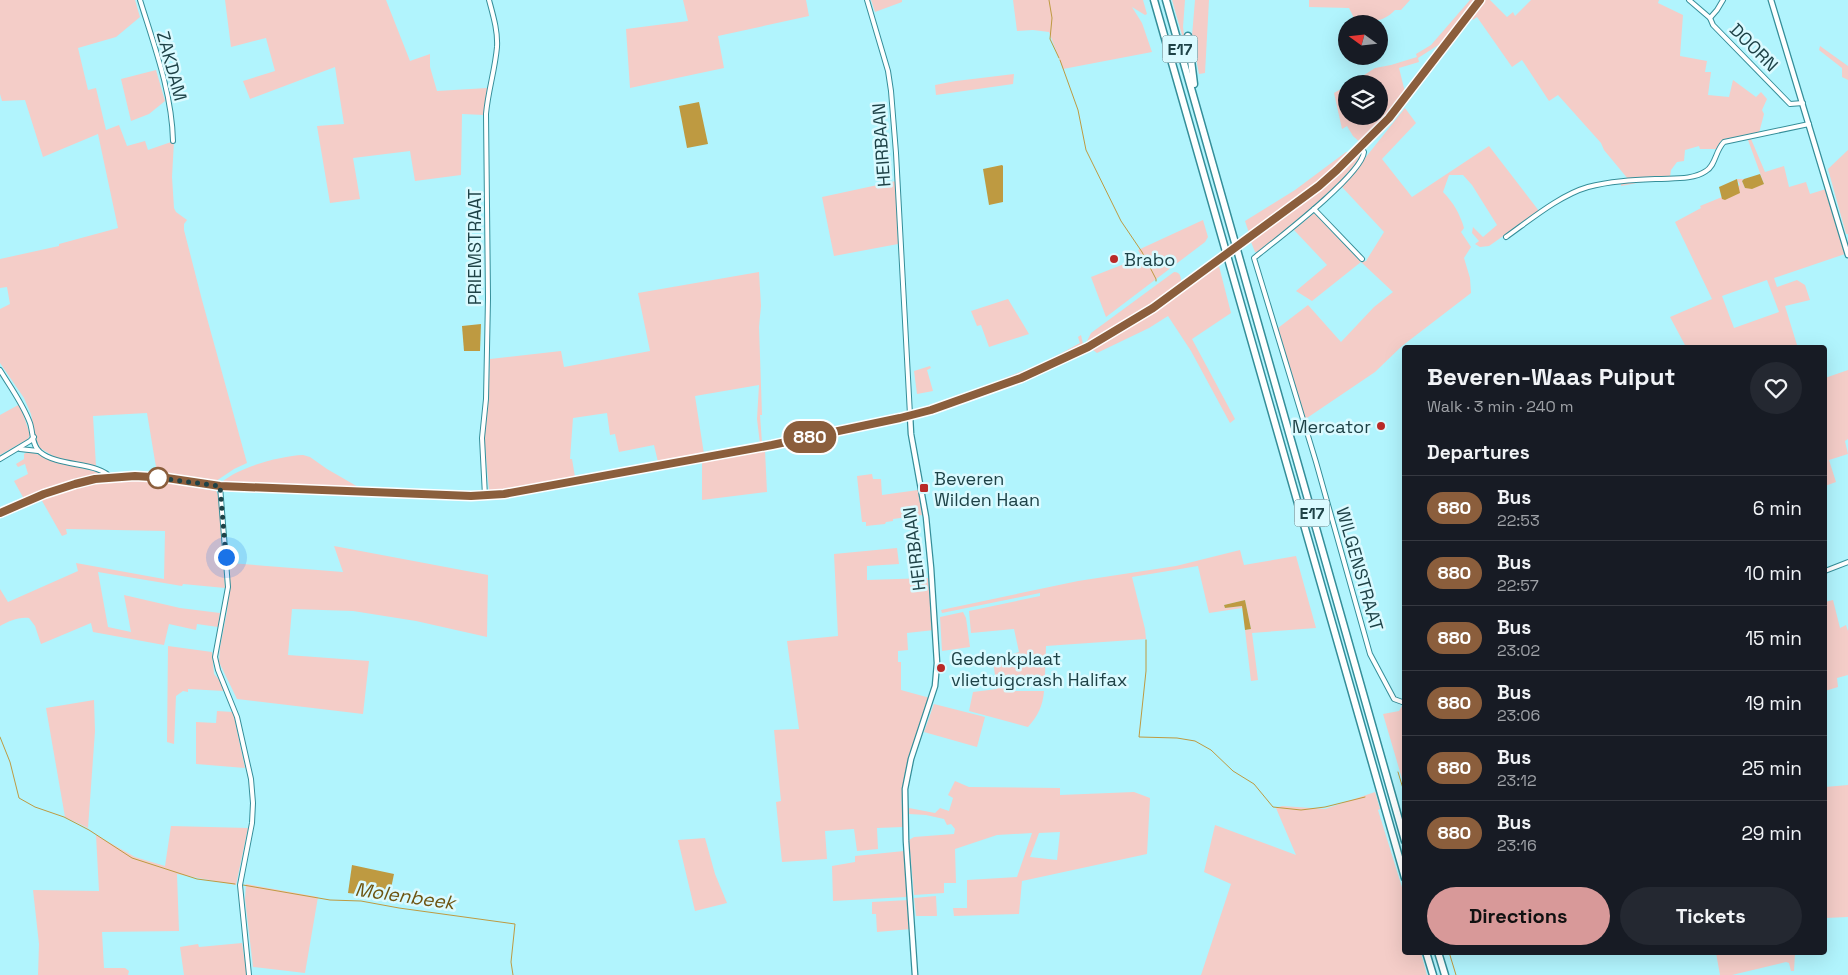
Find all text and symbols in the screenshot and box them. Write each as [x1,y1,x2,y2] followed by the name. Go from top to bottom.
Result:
[1338,15,1388,65] north arrow
[1338,15,1388,125] map controls
[1725,18,1783,76] street label: DOORN
[152,29,192,103] street label: ZAKDAM
[1162,36,1198,62] road number: E17
[1338,75,1388,125] button: layers
[867,102,895,188] street label: HEIRBAAN
[463,188,486,305] street label: PRIEMSTRAAT
[1124,248,1175,271] place label: Brabo
[1108,253,1120,265] marker: Brabo
[1427,361,1675,392] text: Beveren-Waas Puiput
[1750,362,1802,414] button: heart
[1427,396,1574,417] text: Walk · 3 min · 240 m
[1292,415,1371,438] place label: Mercator
[1375,420,1387,432] marker: Mercator
[781,421,839,453] line badge: 880
[793,425,827,448] text: 880
[1427,440,1530,465] text: Departures
[147,467,169,489] unlabelled marker
[934,467,1040,511] place label: Beveren Wilden Haan
[918,482,930,494] marker: Beveren Wilden Haan
[1497,485,1531,510] text: Bus
[1438,496,1471,519] text: 880
[1753,496,1802,521] text: 6 min
[1294,499,1330,526] road number: E17
[1331,504,1389,634] street label: WILGENSTRAAT
[897,506,931,592] street label: HEIRBAAN
[1497,510,1540,531] text: 22:53
[214,545,239,570] your location
[1497,550,1531,575] text: Bus
[1438,561,1471,584] text: 880
[1744,561,1802,586] text: 10 min
[1497,575,1539,596] text: 22:57
[1497,615,1531,640] text: Bus
[1438,626,1471,649] text: 880
[1745,626,1802,651] text: 15 min
[1497,640,1540,661] text: 23:02
[951,647,1128,691] place label: Gedenkplaat vlietuigcrash Halifax
[935,662,947,674] marker: Gedenkplaat vlietuigcrash Halifax
[1497,680,1531,705] text: Bus
[1438,691,1471,714] text: 880
[1745,691,1802,716] text: 19 min
[1497,705,1540,726] text: 23:06
[1497,745,1531,770] text: Bus
[1438,756,1471,779] text: 880
[1742,756,1802,781] text: 25 min
[1497,770,1537,791] text: 23:12
[1497,810,1531,835] text: Bus
[1438,821,1471,844] text: 880
[1741,821,1802,846] text: 29 min
[1497,835,1537,856] text: 23:16
[353,877,459,916] water label: Molenbeek
[1427,887,1610,945] button: Directions
[1620,887,1802,945] button: Tickets

